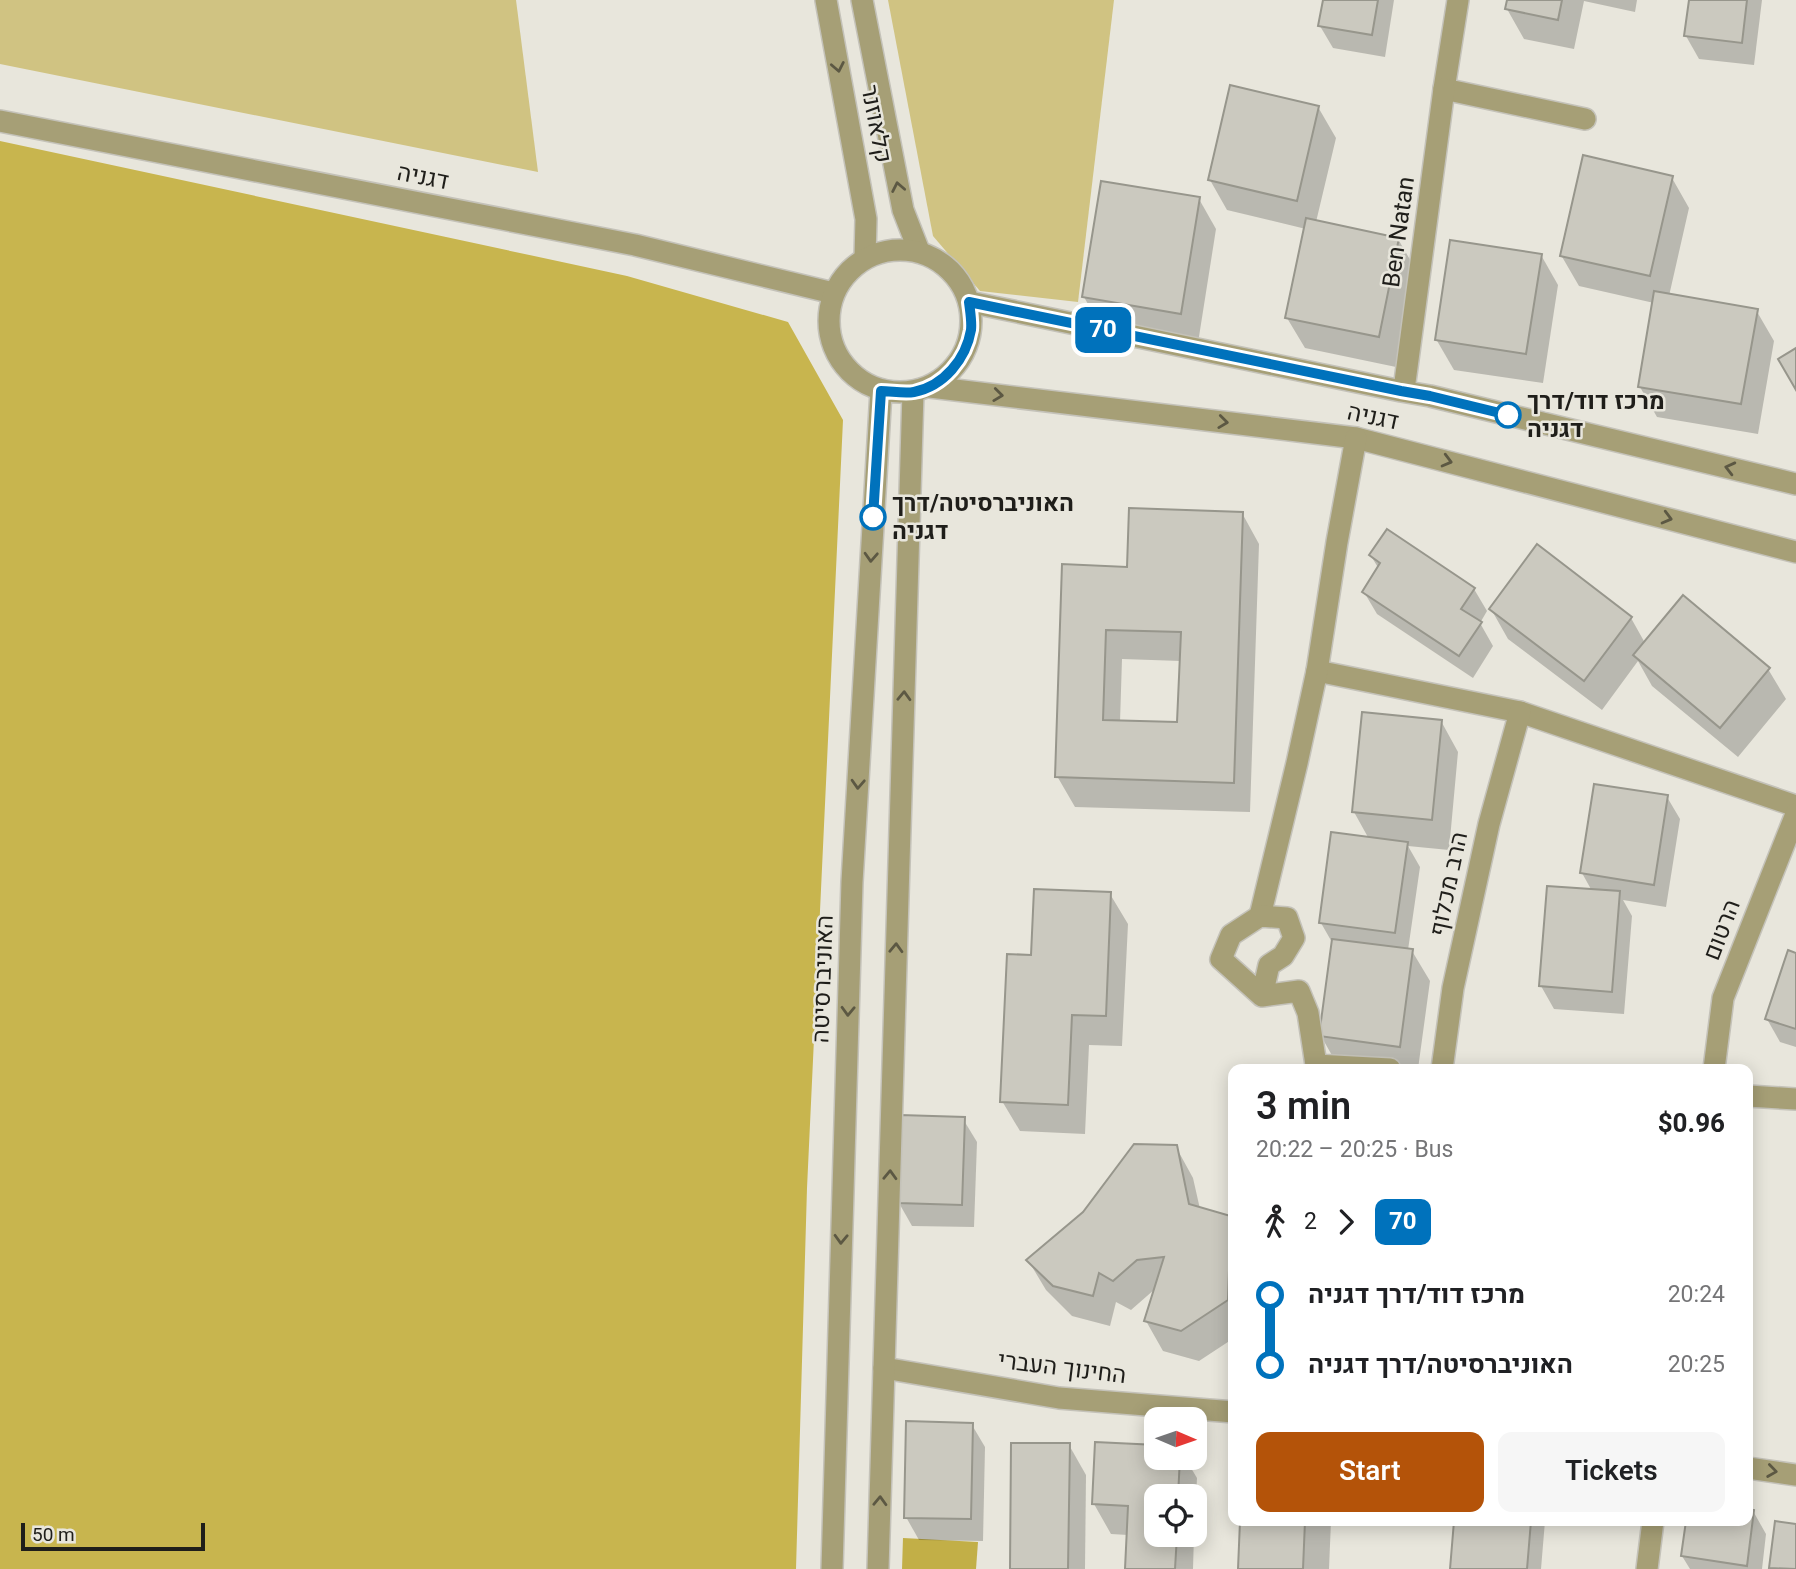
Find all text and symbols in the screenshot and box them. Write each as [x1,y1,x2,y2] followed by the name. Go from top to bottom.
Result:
[830,61,845,73] one-way arrow
[851,82,901,166] street label: קלאוזנר
[394,155,452,199] street label: דגניה
[1374,174,1424,290] street label: Ben Natan
[892,181,907,193] one-way arrow
[1072,307,1134,353] line badge: 70
[1089,312,1117,347] text: 70
[1527,384,1665,447] place label: מרכז דוד/דרך דגניה
[992,387,1003,402] one-way arrow
[1344,394,1402,440] street label: דגניה
[1495,402,1521,428] marker: מרכז דוד/דרך דגניה
[1218,414,1229,429] one-way arrow
[1441,453,1453,467] one-way arrow
[1724,462,1736,476] one-way arrow
[892,486,1074,549] place label: האוניברסיטה/דרך דגניה
[860,504,886,530] marker: האוניברסיטה/דרך דגניה
[1661,510,1673,524] one-way arrow
[864,552,879,563] one-way arrow
[896,690,911,701] one-way arrow
[851,779,866,790] one-way arrow
[1421,828,1477,940] street label: הרב מכלוף
[1694,894,1750,966] street label: הרטום
[803,914,843,1044] street label: האוניברסיטה
[889,942,904,953] one-way arrow
[841,1006,856,1017] one-way arrow
[1256,1079,1351,1135] text: 3 min
[1658,1105,1725,1143] text: $0.96
[1256,1133,1453,1167] text: 20:22 – 20:25 · Bus
[882,1170,897,1181] one-way arrow
[1256,1203,1294,1241] icon: walk
[1327,1203,1365,1241] icon: forward
[1389,1204,1417,1239] text: 70
[1304,1205,1317,1239] text: 2
[834,1233,849,1244] one-way arrow
[1308,1276,1525,1314] text: מרכז דוד/דרך דגניה
[1668,1278,1725,1312] text: 20:24
[996,1343,1128,1393] street label: החינוך העברי
[1308,1346,1573,1384] text: האוניברסיטה/דרך דגניה
[1668,1348,1725,1382] text: 20:25
[1144,1407,1208,1470] north arrow
[1144,1407,1207,1547] map controls
[1256,1432,1484,1512] button: Start
[1498,1432,1725,1512] button: Tickets
[1766,1464,1778,1479] one-way arrow
[1144,1484,1207,1547] button: locate
[873,1495,888,1506] one-way arrow
[21,1520,205,1552] scale bar
[32,1521,75,1549] text: 50 m

